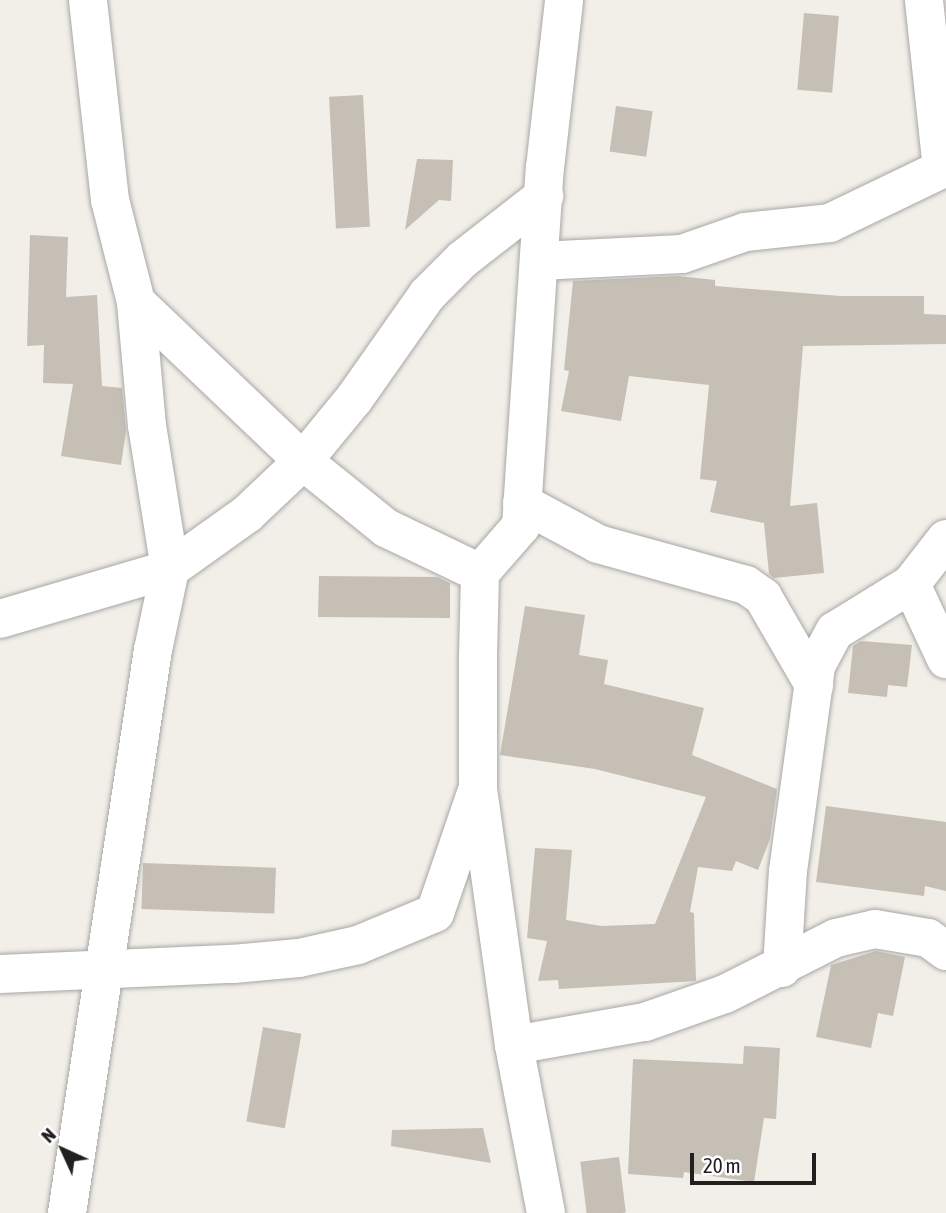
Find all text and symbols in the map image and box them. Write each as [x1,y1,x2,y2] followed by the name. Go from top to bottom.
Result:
[28,1115,98,1185] north arrow
[36,1123,60,1147] text: N
[694,1140,820,1184] scale bar
[703,1153,741,1177] text: 20 m

